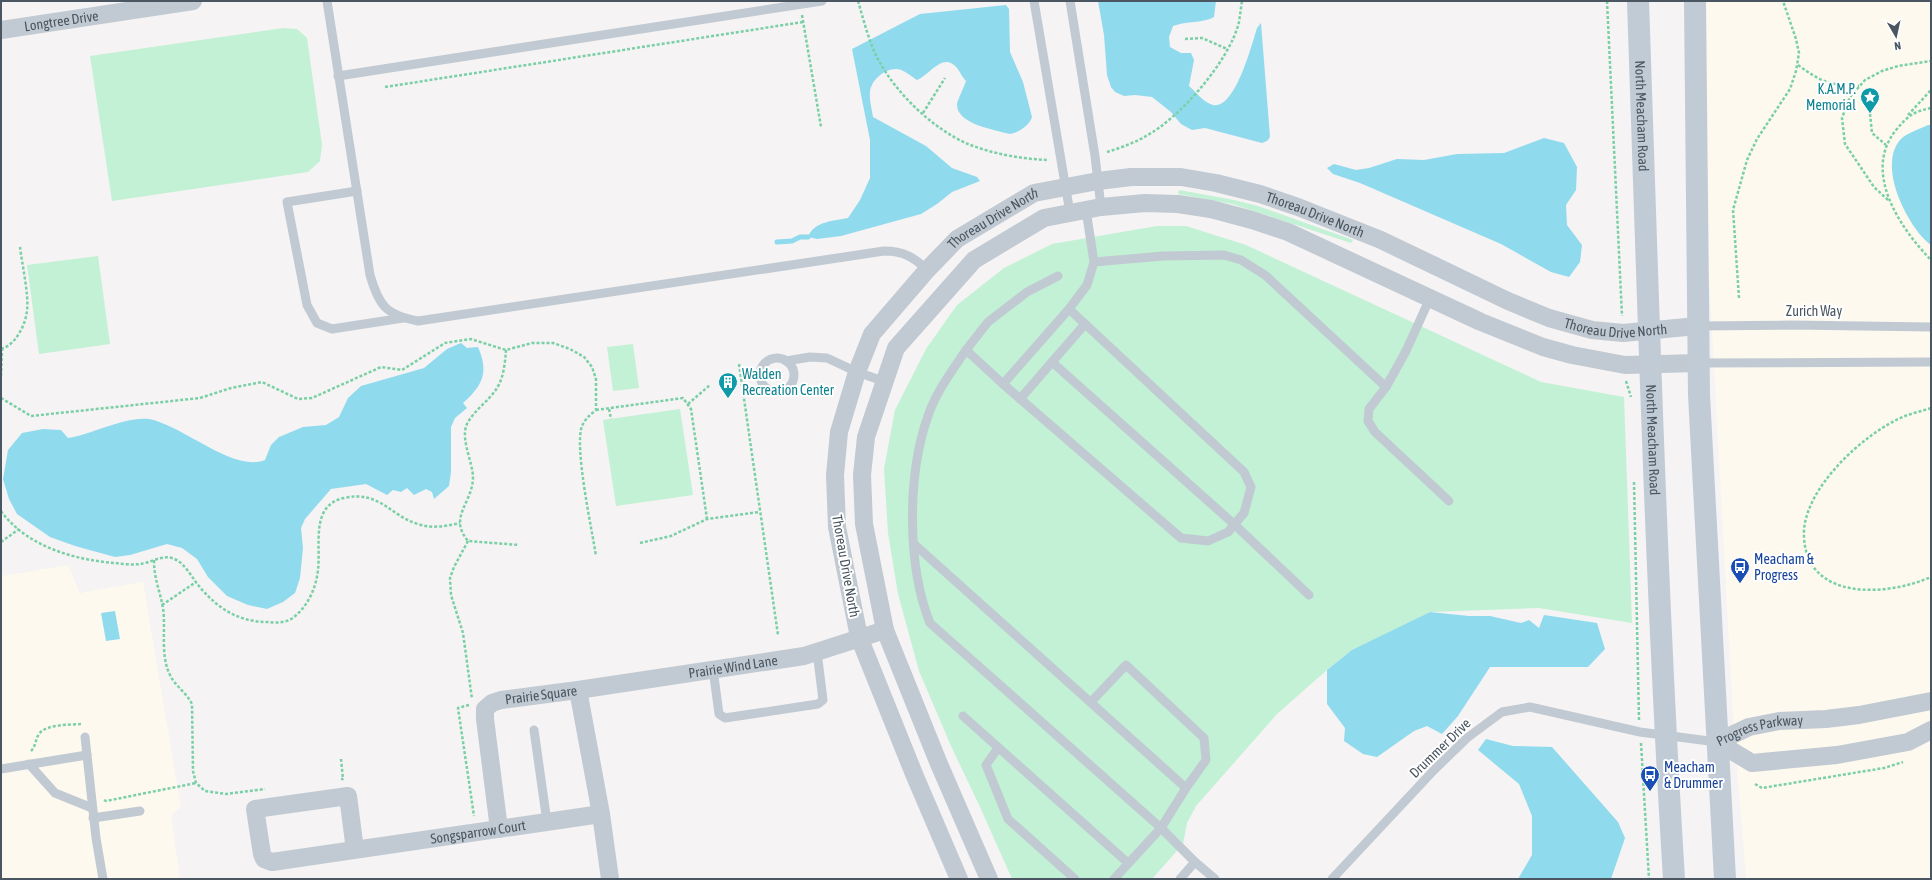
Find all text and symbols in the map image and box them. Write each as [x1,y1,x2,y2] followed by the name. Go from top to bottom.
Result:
[23,7,100,34] street label: Longtree Drive
[1876,16,1916,56] north arrow
[1893,39,1902,52] text: N
[1632,60,1652,172] street label: North Meacham Road
[1806,81,1856,113] place label: K.A.M.P. Memorial
[1859,86,1881,114] place icon: K.A.M.P. Memorial
[944,184,1039,252] street label: Thoreau Drive North
[1264,189,1367,240] street label: Thoreau Drive North
[1786,303,1842,319] street label: Zurich Way
[1562,315,1668,341] street label: Thoreau Drive North
[742,366,835,398] place label: Walden Recreation Center
[717,371,739,399] building icon: Walden Recreation Center
[1643,384,1663,496] street label: North Meacham Road
[829,514,863,618] street label: Thoreau Drive North
[1754,551,1815,583] place label: Meacham & Progress
[1729,556,1751,584] bus stop icon: Meacham & Progress
[687,652,779,681] street label: Prairie Wind Lane
[504,682,578,707] street label: Prairie Square
[1714,712,1804,749] street label: Progress Parkway
[1406,715,1474,781] street label: Drummer Drive
[1664,759,1723,791] place label: Meacham & Drummer
[1639,764,1661,792] bus stop icon: Meacham & Drummer
[429,817,527,847] street label: Songsparrow Court

